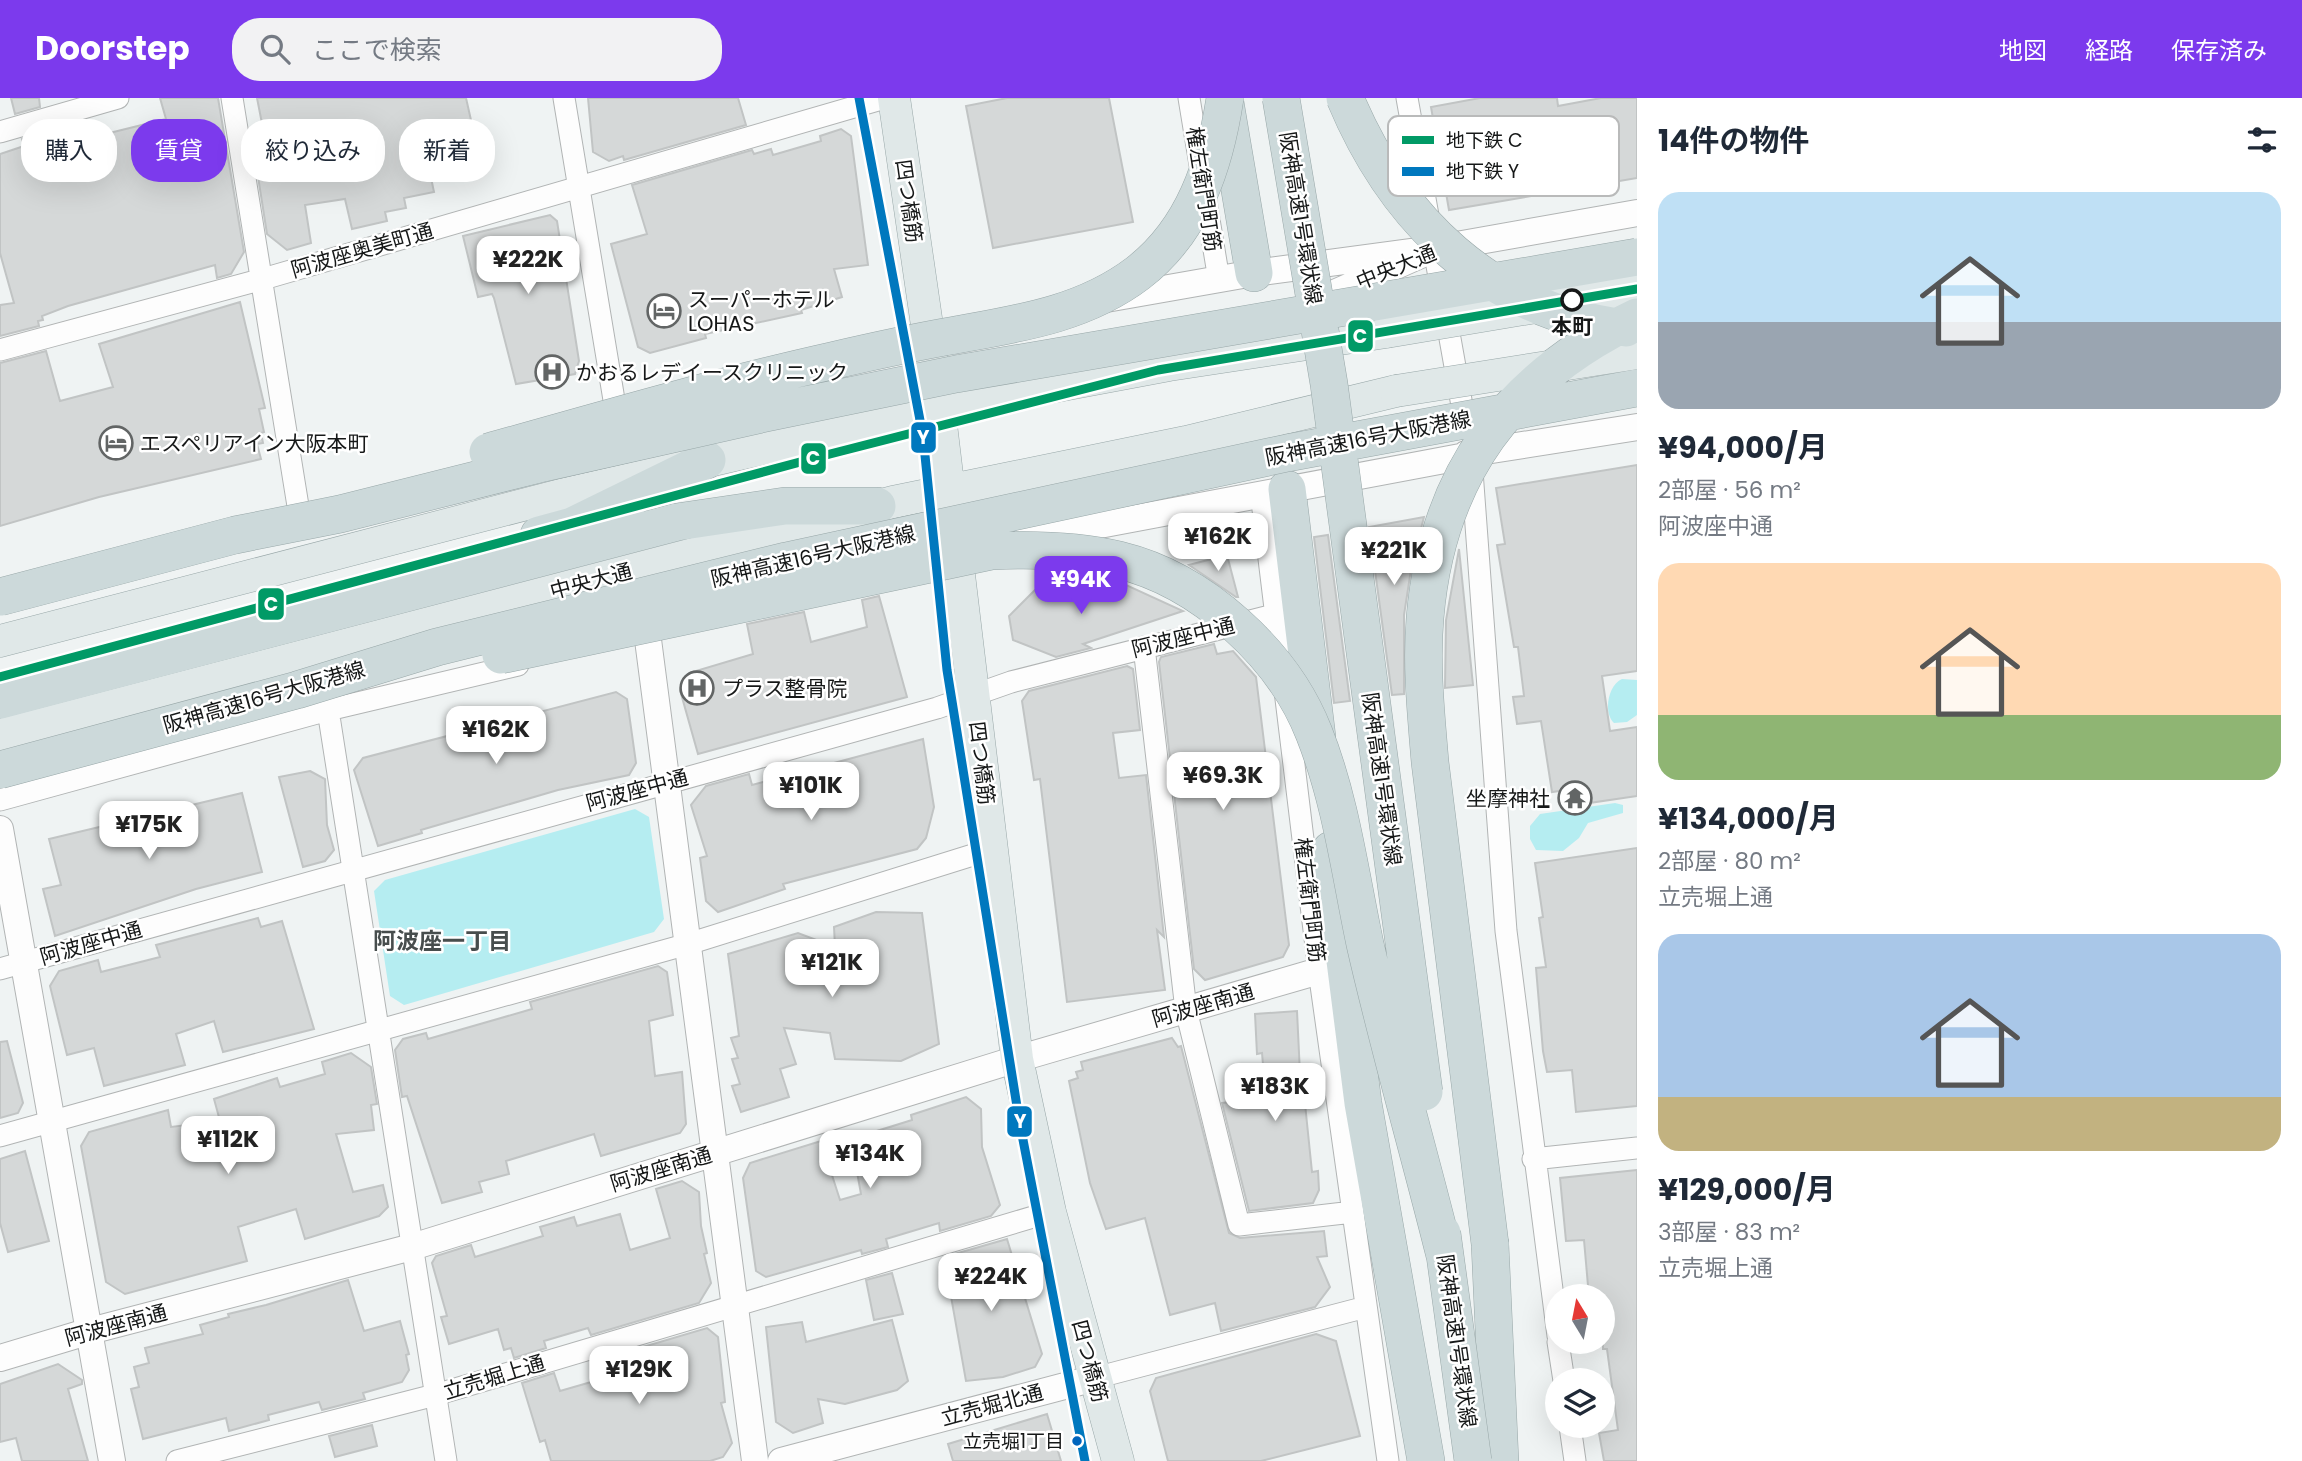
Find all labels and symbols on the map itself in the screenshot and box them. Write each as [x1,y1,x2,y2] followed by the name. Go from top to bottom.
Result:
[1388,116,1619,196] legend
[1180,125,1228,253] street label: 権左衛門町筋
[1446,127,1523,154] text: 地下鉄 C
[1273,129,1329,307] street label: 阪神高速1号環状線
[889,157,929,245] street label: 四つ橋筋
[1446,158,1519,185] text: 地下鉄 Y
[287,216,437,284] street label: 阿波座奥美町通
[479,236,577,296] pin: ¥222K
[1352,238,1440,296] street label: 中央大通
[688,285,835,338] place label: スーパーホテル LOHAS
[1561,289,1583,311] marker: 本町
[645,292,683,330] hotel icon: スーパーホテル LOHAS
[1551,312,1593,341] place label: 本町
[1347,319,1374,353] line badge: C
[1353,323,1367,350] text: C
[533,353,571,391] hospital icon: かおるレデイースクリニック
[576,358,848,387] place label: かおるレデイースクリニック
[1263,404,1473,472] street label: 阪神高速16号大阪港線
[910,421,937,454] line badge: Y
[97,424,135,462] hotel icon: エスペリアイン大阪本町
[917,424,930,451] text: Y
[140,429,368,458] place label: エスペリアイン大阪本町
[800,442,827,475] line badge: C
[806,445,820,472] text: C
[1169,514,1267,573] pin: ¥162K
[708,518,918,594] street label: 阪神高速16号大阪港線
[1345,528,1443,587] pin: ¥221K
[547,556,635,606] street label: 中央大通
[1040,556,1122,616] pin: ¥94K
[257,587,285,621] line badge: C
[264,591,278,618] text: C
[1129,610,1237,664] street label: 阿波座中通
[160,654,368,740] street label: 阪神高速16号大阪港線
[678,669,716,707] hospital icon: プラス整骨院
[722,674,848,703] place label: プラス整骨院
[1355,690,1409,868] street label: 阪神高速1号環状線
[447,706,545,766] pin: ¥162K
[962,720,1002,806] street label: 四つ橋筋
[1166,752,1280,812] pin: ¥69.3K
[583,762,691,818] street label: 阿波座中通
[762,762,860,822] pin: ¥101K
[1556,779,1594,817] temple icon: 坐摩神社
[1466,784,1550,813] place label: 坐摩神社
[100,802,198,861] pin: ¥175K
[1288,836,1332,964] street label: 権左衛門町筋
[37,915,145,971] street label: 阿波座中通
[373,925,511,957] district label: 阿波座一丁目
[783,940,881,999] pin: ¥121K
[1149,977,1257,1033] street label: 阿波座南通
[1226,1063,1324,1123] pin: ¥183K
[1006,1105,1033,1138] line badge: Y
[1014,1108,1027,1135] text: Y
[179,1116,277,1176] pin: ¥112K
[821,1130,919,1190] pin: ¥134K
[607,1140,715,1198] street label: 阿波座南通
[1430,1252,1484,1430] street label: 阪神高速1号環状線
[942,1254,1040,1313] pin: ¥224K
[1545,1284,1615,1354] north arrow
[62,1297,170,1353] street label: 阿波座南通
[1065,1317,1115,1405] street label: 四つ橋筋
[590,1346,688,1406] pin: ¥129K
[440,1348,548,1406] street label: 立売堀上通
[938,1377,1046,1433] street label: 立売堀北通
[963,1428,1064,1455] place label: 立売堀1丁目
[1070,1434,1084,1448] marker: 立売堀1丁目

